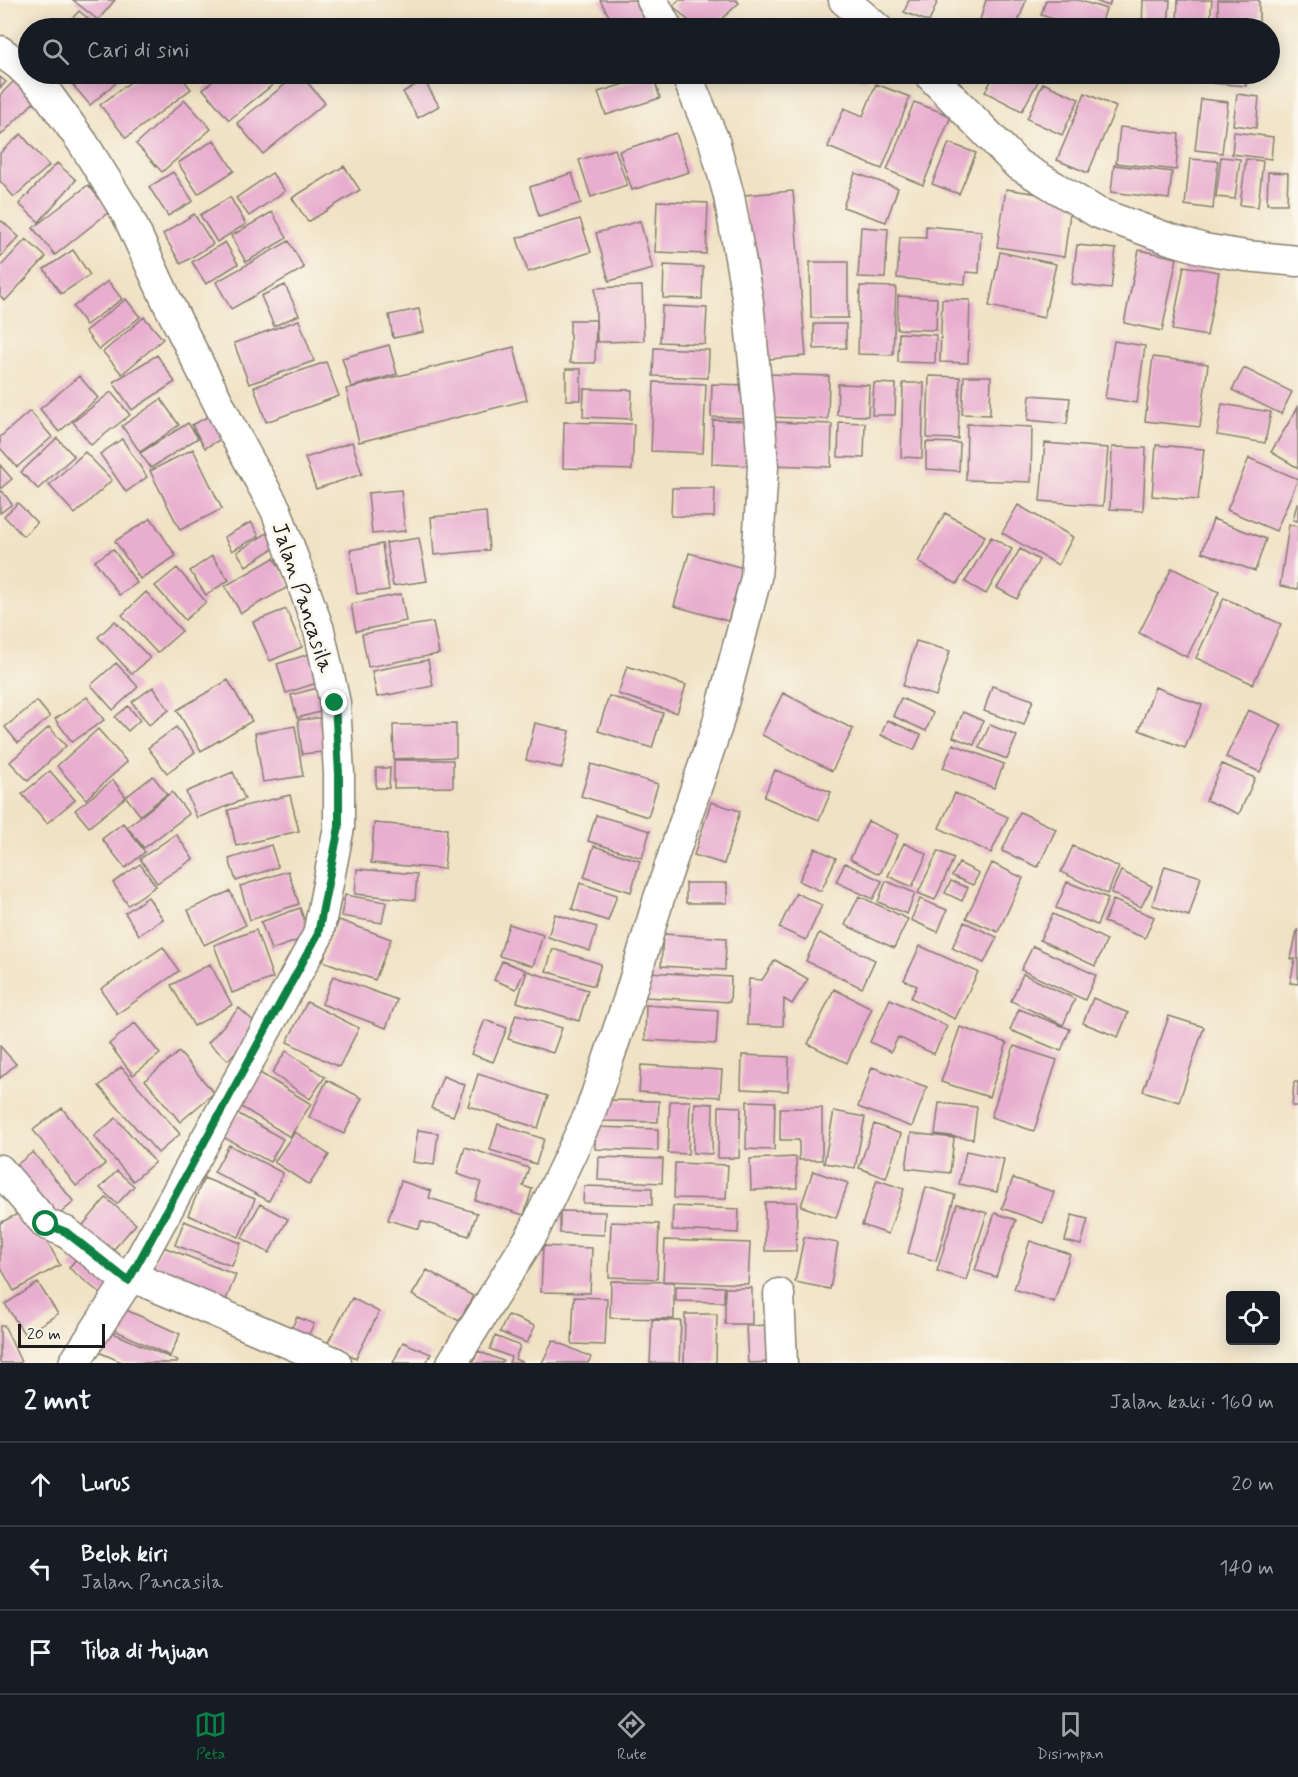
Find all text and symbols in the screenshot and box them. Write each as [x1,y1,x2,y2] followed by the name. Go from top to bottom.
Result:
[18,18,1280,84] search box
[39,35,72,68] icon: search
[87,37,189,65] text: Cari di sini
[265,519,340,677] street label: Jalan Pancasila
[321,689,347,715] route end
[32,1210,58,1236] route start
[1226,1291,1280,1345] map controls
[1226,1291,1280,1345] button: locate
[18,1321,105,1348] scale bar
[27,1324,61,1345] text: 20 m
[24,1385,91,1419] text: 2 mnt
[1110,1389,1274,1416] text: Jalan kaki · 160 m
[24,1468,57,1501] icon: ahead
[81,1470,130,1498] text: Lurus
[1231,1471,1274,1498] text: 20 m
[81,1541,168,1569] text: Belok kiri
[24,1552,57,1585] icon: left
[1220,1555,1274,1582] text: 140 m
[81,1569,223,1596] text: Jalan Pancasila
[24,1636,57,1669] icon: arrive
[81,1638,209,1666] text: Tiba di tujuan
[194,1708,227,1765] tab: Peta
[615,1708,648,1765] tab: Rute
[1037,1708,1104,1765] tab: Disimpan

